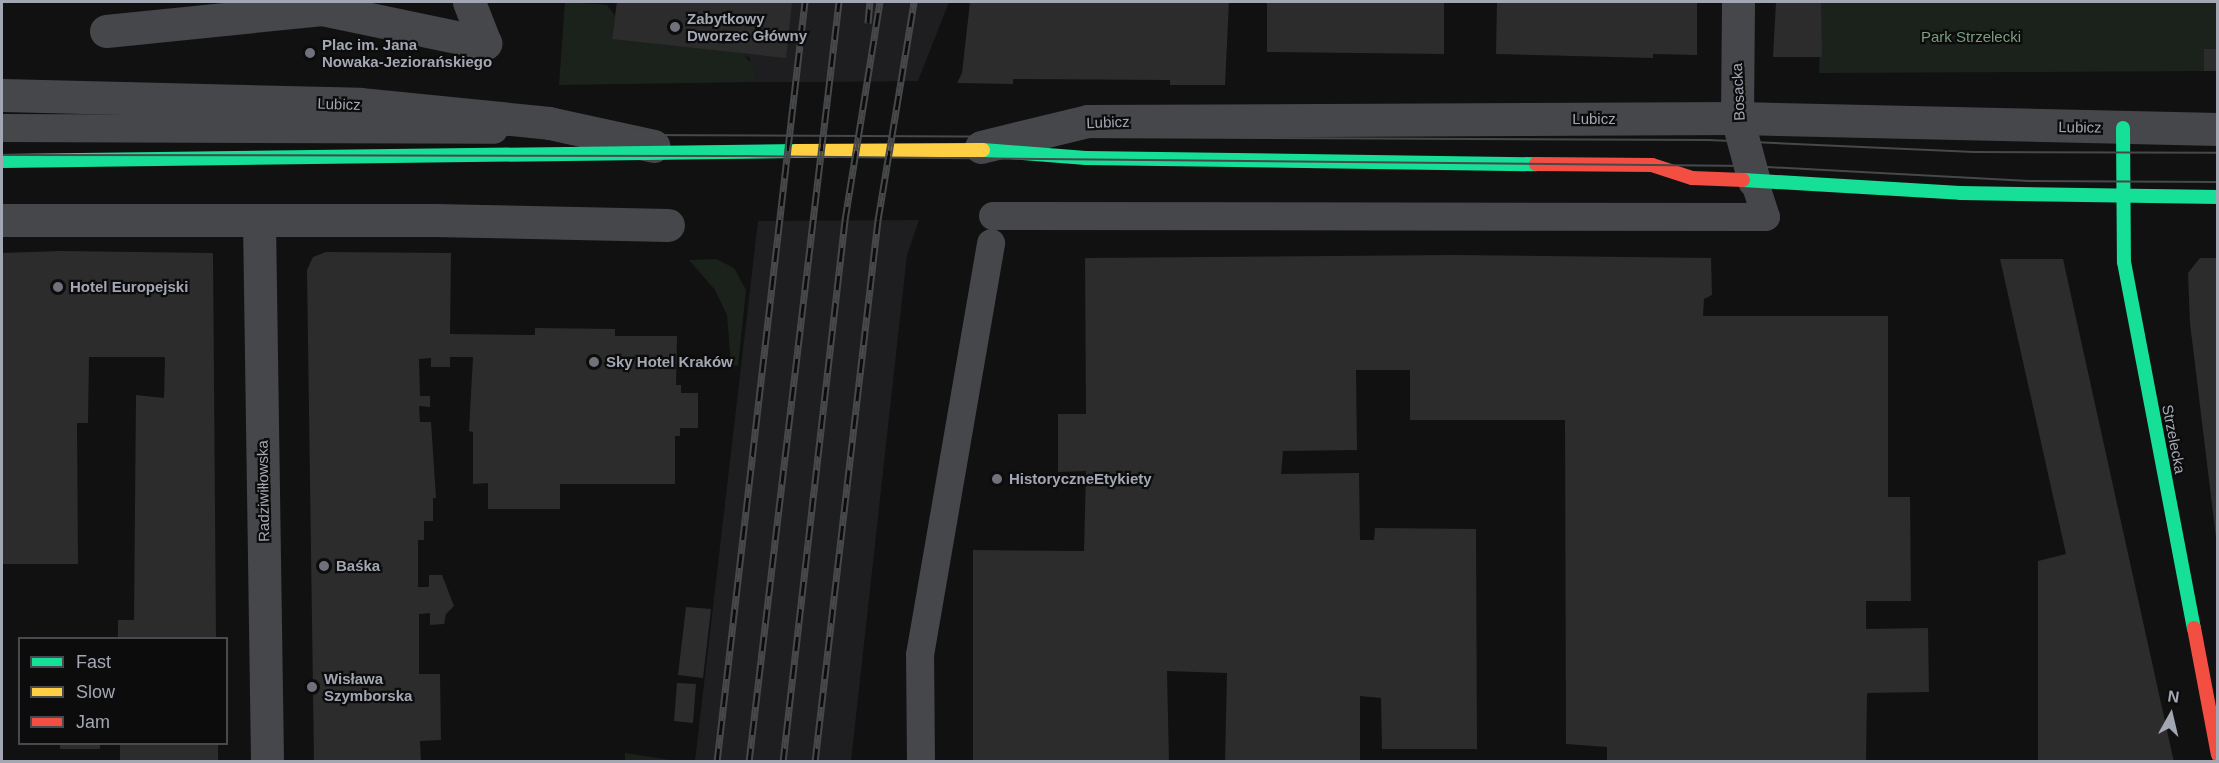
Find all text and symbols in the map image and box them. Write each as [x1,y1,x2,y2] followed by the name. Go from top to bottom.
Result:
[687,9,807,44] place label: Zabytkowy Dworzec Główny
[668,20,682,34] marker: Zabytkowy Dworzec Główny
[1921,28,2021,46] park label: Park Strzelecki
[322,35,492,70] place label: Plac im. Jana Nowaka-Jeziorańskiego
[303,46,317,60] marker: Plac im. Jana Nowaka-Jeziorańskiego
[1728,63,1748,121] street label: Bosacka
[317,94,361,114] street label: Lubicz
[1572,110,1616,128] street label: Lubicz
[1086,112,1130,132] street label: Lubicz
[2058,118,2102,136] street label: Lubicz
[70,278,188,296] place label: Hotel Europejski
[51,280,65,294] marker: Hotel Europejski
[606,353,733,371] place label: Sky Hotel Kraków
[587,355,601,369] marker: Sky Hotel Kraków
[2158,403,2190,475] street label: Strzelecka
[253,440,273,542] street label: Radziwiłłowska
[1009,470,1152,488] place label: HistoryczneEtykiety
[990,472,1004,486] marker: HistoryczneEtykiety
[336,557,380,575] place label: Baśka
[317,559,331,573] marker: Baśka
[18,637,228,745] legend
[76,652,111,672] text: Fast
[324,669,412,704] place label: Wisława Szymborska
[305,680,319,694] marker: Wisława Szymborska
[76,682,115,702] text: Slow
[2141,685,2201,745] north arrow
[2167,687,2180,706] text: N
[76,712,110,732] text: Jam

